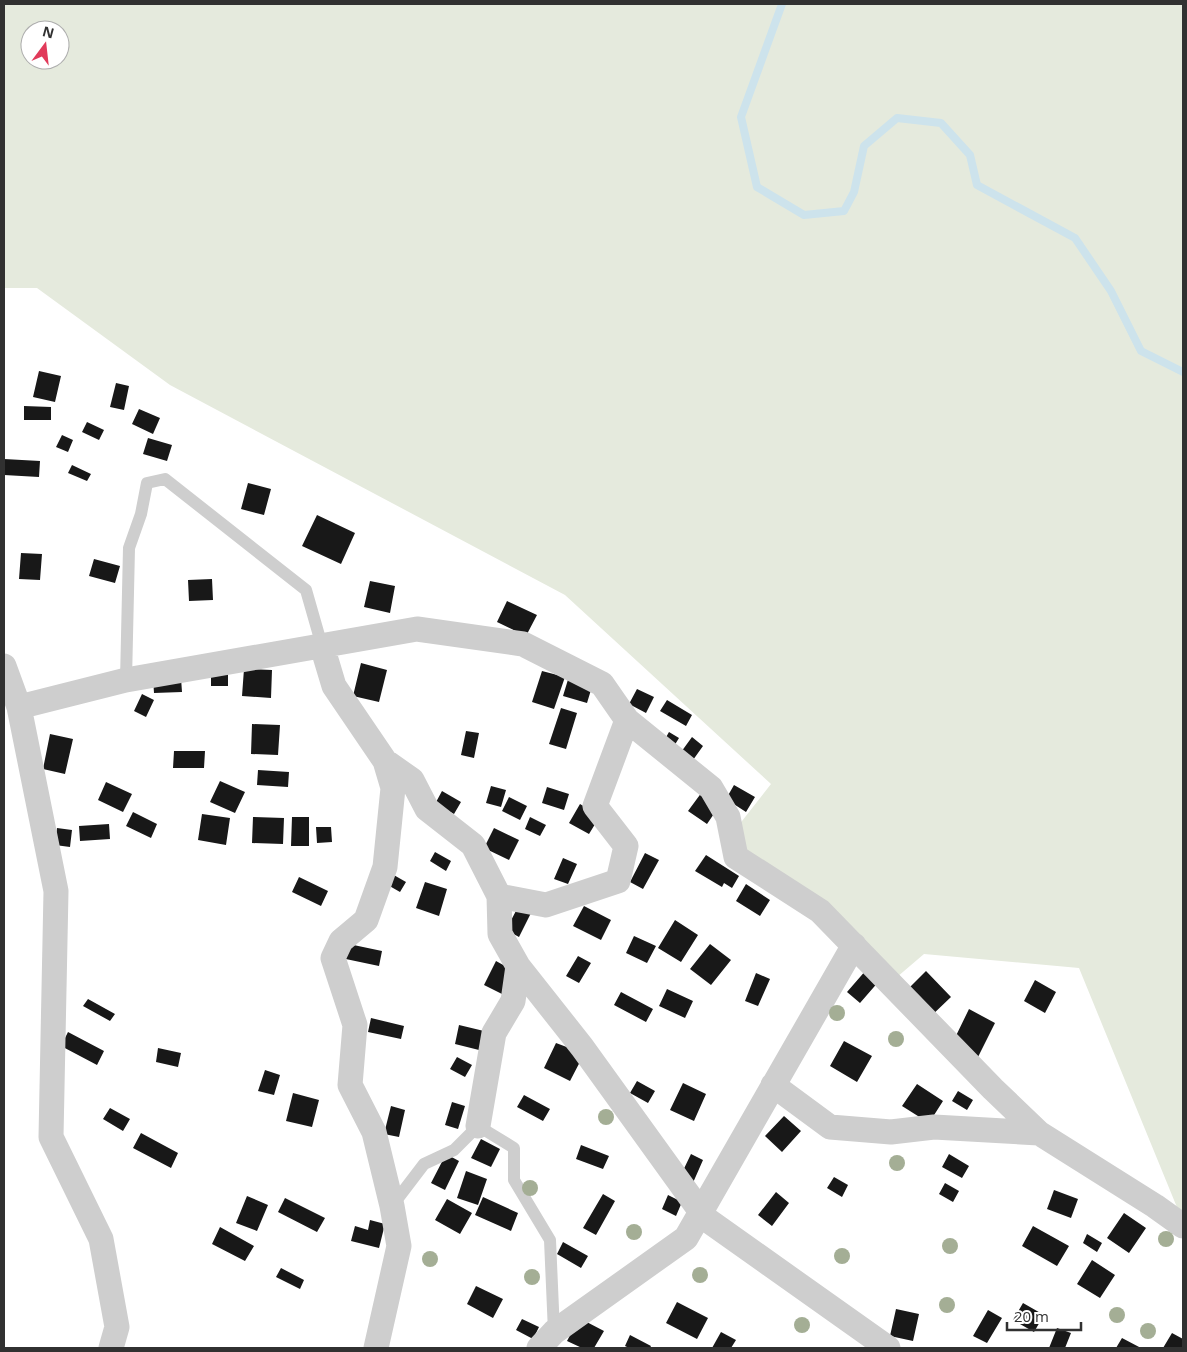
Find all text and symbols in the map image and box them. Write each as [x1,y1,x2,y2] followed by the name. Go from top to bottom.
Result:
[20,20,70,70] north arrow
[41,21,56,43] text: N
[1007,1300,1081,1332] scale bar
[1014,1306,1049,1326] text: 20 m

